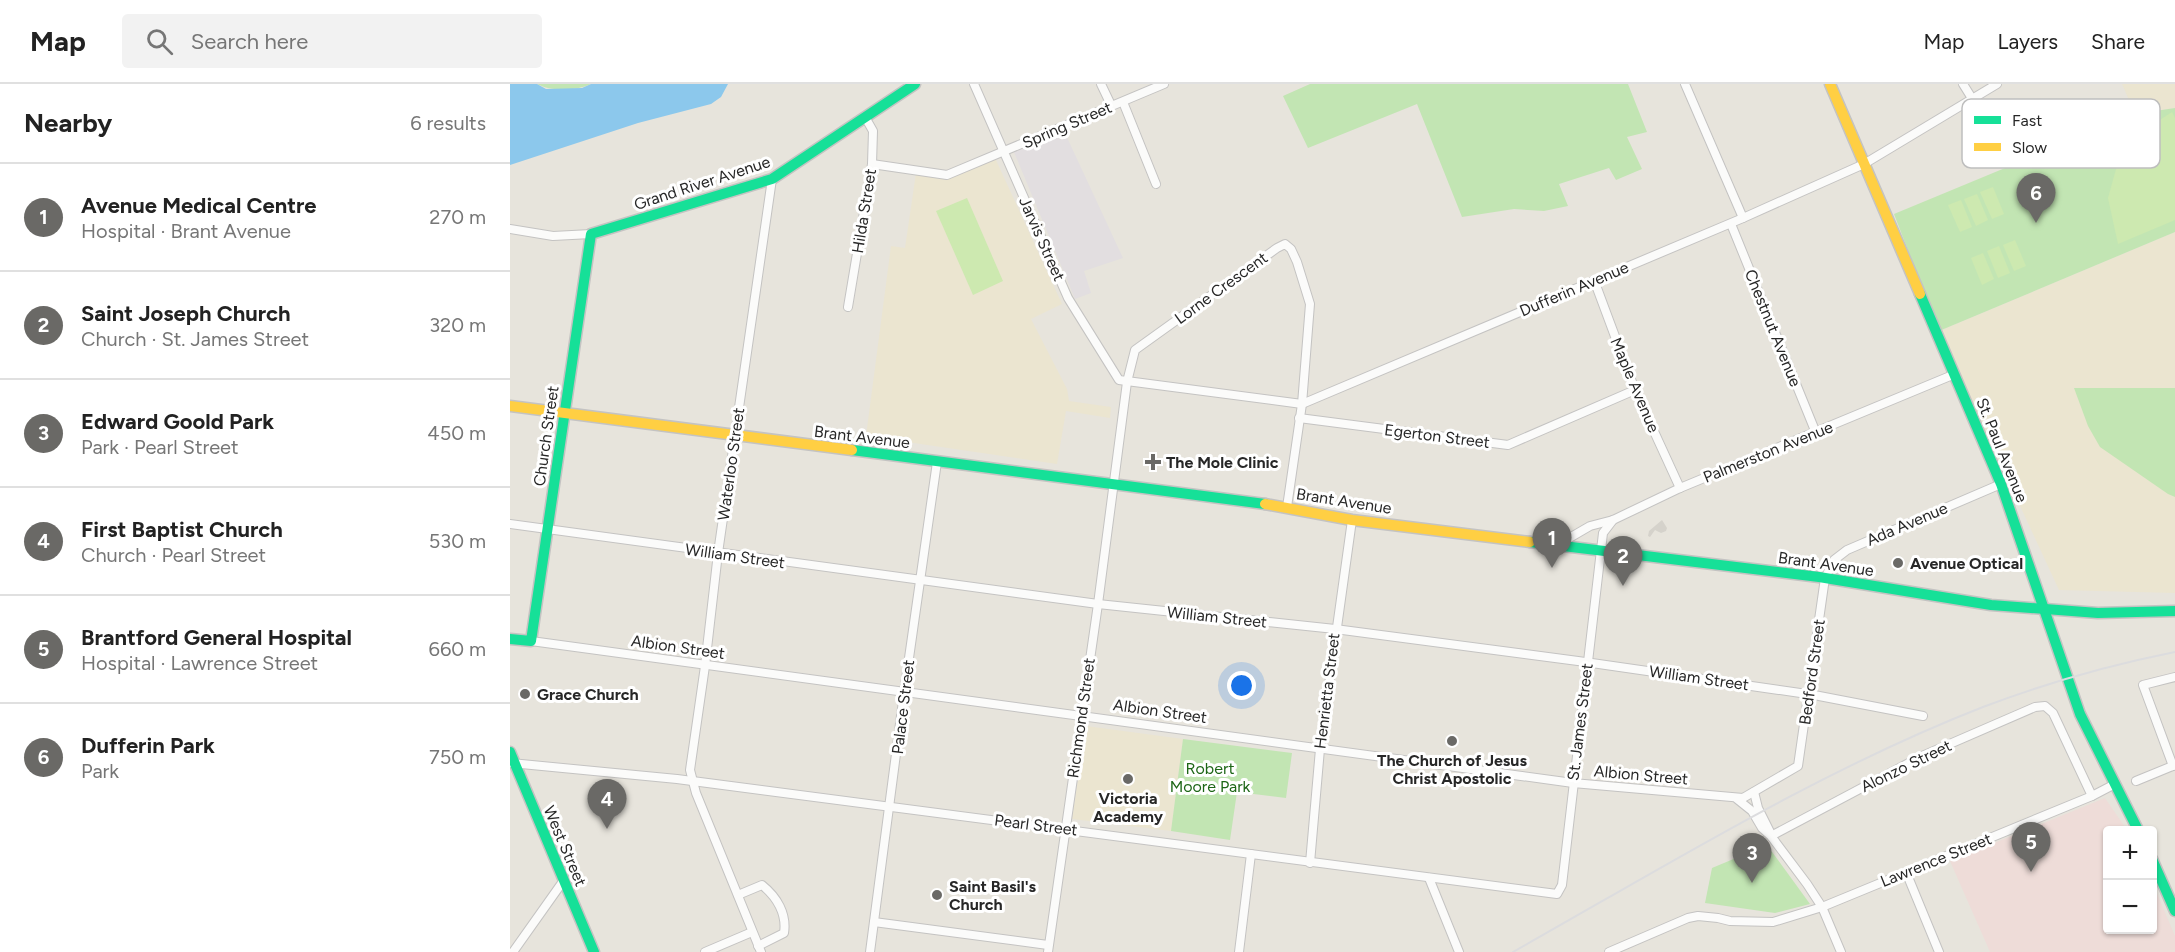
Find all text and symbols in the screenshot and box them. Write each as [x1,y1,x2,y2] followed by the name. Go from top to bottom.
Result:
[122,14,542,68] search box
[30,24,86,58] text: Map
[143,25,176,58] icon: search
[191,28,308,55] text: Search here
[1924,29,1964,54] text: Map
[1997,29,2058,54] text: Layers
[2091,29,2145,54] text: Share
[1019,98,1115,152] street label: Spring Street
[1962,99,2160,168] legend
[24,107,112,139] text: Nearby
[410,111,486,135] text: 6 results
[2012,111,2042,130] text: Fast
[2012,138,2047,157] text: Slow
[632,152,773,214] street label: Grand River Avenue
[848,167,880,255] street label: Hilda Street
[2016,174,2056,223] pin: 6
[81,192,317,219] text: Avenue Medical Centre
[1015,194,1069,284] street label: Jarvis Street
[39,205,48,229] text: 1
[429,205,486,229] text: 270 m
[81,219,291,243] text: Hospital · Brant Avenue
[1171,248,1271,328] street label: Lorne Crescent
[1517,257,1632,321] street label: Dufferin Avenue
[1741,267,1805,390] street label: Chestnut Avenue
[81,300,291,327] text: Saint Joseph Church
[38,313,49,337] text: 2
[429,313,486,337] text: 320 m
[81,327,309,351] text: Church · St. James Street
[1606,335,1664,436] street label: Maple Avenue
[530,385,562,487] street label: Church Street
[1972,395,2032,505] street label: St. Paul Avenue
[714,406,748,522] street label: Waterloo Street
[81,408,274,435] text: Edward Goold Park
[1700,417,1836,487] street label: Palmerston Avenue
[1383,420,1491,452] street label: Egerton Street
[38,421,49,445] text: 3
[427,421,486,445] text: 450 m
[813,422,911,452] street label: Brant Avenue
[81,435,239,459] text: Park · Pearl Street
[1144,453,1162,471] marker: The Mole Clinic
[1166,453,1279,472] place label: The Mole Clinic
[1295,484,1393,518] street label: Brant Avenue
[1864,498,1951,550] street label: Ada Avenue
[81,516,283,543] text: First Baptist Church
[1532,518,1572,568] pin: 1
[37,529,50,553] text: 4
[429,529,486,553] text: 530 m
[1604,536,1642,586] pin: 2
[684,540,786,572] street label: William Street
[81,543,266,567] text: Church · Pearl Street
[1777,548,1875,580] street label: Brant Avenue
[1910,554,2023,573] place label: Avenue Optical
[1891,556,1905,570] marker: Avenue Optical
[1166,602,1268,632] street label: William Street
[1795,618,1829,726] street label: Bedford Street
[81,624,352,651] text: Brantford General Hospital
[630,631,726,663] street label: Albion Street
[1310,632,1344,750] street label: Henrietta Street
[38,637,49,661] text: 5
[429,637,486,661] text: 660 m
[81,651,318,675] text: Hospital · Lawrence Street
[1063,657,1099,779] street label: Richmond Street
[888,659,918,755] street label: Palace Street
[1563,662,1597,782] street label: St. James Street
[1648,662,1750,694] street label: William Street
[1227,671,1256,700] your location
[537,685,639,704] place label: Grace Church
[518,687,532,701] marker: Grace Church
[1112,695,1208,727] street label: Albion Street
[81,732,215,759] text: Dufferin Park
[1445,734,1459,748] marker: The Church of Jesus Christ Apostolic
[1858,736,1954,796] street label: Alonzo Street
[38,745,49,769] text: 6
[429,745,486,769] text: 750 m
[1377,751,1527,788] place label: The Church of Jesus Christ Apostolic
[81,759,119,783] text: Park
[1170,759,1251,796] park label: Robert Moore Park
[1593,761,1689,789] street label: Albion Street
[1121,772,1135,786] marker: Victoria Academy
[588,780,626,829] pin: 4
[1093,789,1164,826] place label: Victoria Academy
[540,803,590,889] street label: West Street
[993,810,1079,840] street label: Pearl Street
[2012,822,2050,872] pin: 5
[2103,826,2157,934] map controls
[2103,826,2157,880] button: +
[1878,829,1994,891] street label: Lawrence Street
[1732,834,1772,883] pin: 3
[949,877,1037,914] place label: Saint Basil's Church
[2103,880,2157,934] button: −
[930,888,944,902] marker: Saint Basil's Church

